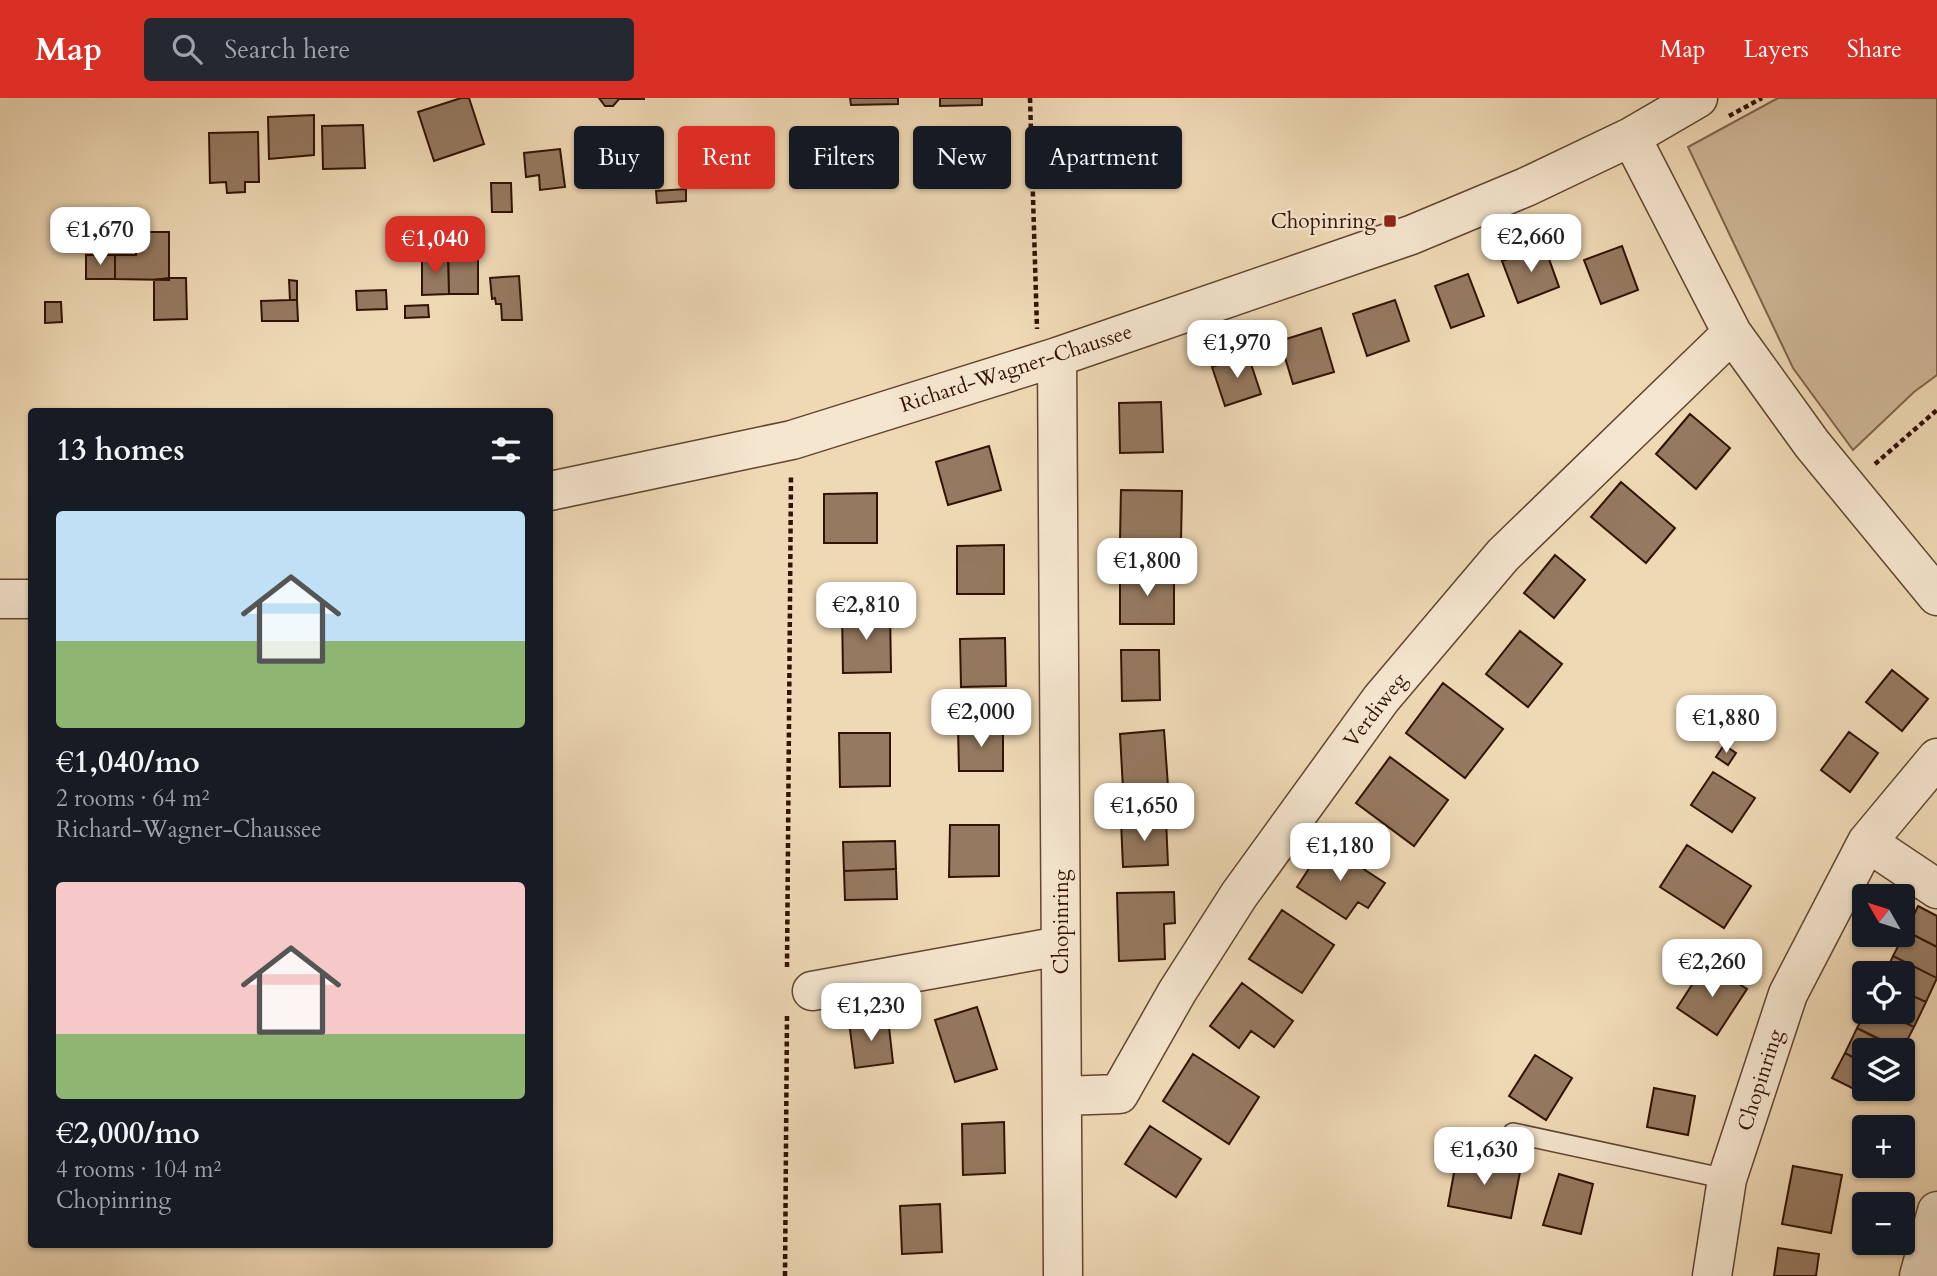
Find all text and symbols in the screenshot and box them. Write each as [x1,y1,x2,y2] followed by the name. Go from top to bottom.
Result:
[144,18,634,81] search box
[35,27,102,72] text: Map
[168,30,206,68] icon: search
[224,32,350,67] text: Search here
[1660,33,1706,66] text: Map
[1744,33,1809,66] text: Layers
[1847,33,1902,66] text: Share
[574,126,664,189] chip: Buy
[678,126,775,189] chip: Rent
[789,126,899,189] chip: Filters
[913,126,1011,189] chip: New
[1025,126,1182,189] chip: Apartment
[1271,207,1376,236] place label: Chopinring
[43,208,157,267] pin: €1,670
[1382,213,1398,229] marker: Chopinring
[66,214,134,245] text: €1,670
[1474,214,1588,274] pin: €2,660
[378,216,492,276] pin: €1,040
[1497,221,1565,252] text: €2,660
[401,223,469,254] text: €1,040
[896,317,1136,420] street label: Richard-Wagner-Chaussee
[1180,320,1294,380] pin: €1,970
[1203,327,1271,358] text: €1,970
[56,430,185,471] text: 13 homes
[487,431,525,469] icon: filters
[1090,538,1204,598] pin: €1,800
[1113,545,1181,576] text: €1,800
[228,556,354,682] icon: home
[809,582,923,642] pin: €2,810
[832,589,900,620] text: €2,810
[1337,667,1414,754] street label: Verdiweg
[924,690,1038,749] pin: €2,000
[947,696,1015,727] text: €2,000
[1669,696,1783,755] pin: €1,880
[1692,702,1760,733] text: €1,880
[56,742,200,783] text: €1,040/mo
[56,783,209,814] text: 2 rooms · 64 m²
[1087,784,1201,843] pin: €1,650
[1110,790,1178,821] text: €1,650
[56,814,322,845] text: Richard-Wagner-Chaussee
[1283,824,1397,883] pin: €1,180
[1306,830,1374,861] text: €1,180
[1047,869,1076,975] street label: Chopinring
[1852,884,1914,947] north arrow
[1852,884,1915,1255] map controls
[228,927,354,1053] icon: home
[1655,940,1769,999] pin: €2,260
[1678,946,1746,977] text: €2,260
[1852,961,1915,1024] button: locate
[814,984,928,1043] pin: €1,230
[837,990,905,1021] text: €1,230
[1730,1025,1791,1135] street label: Chopinring
[1852,1038,1915,1101] button: layers
[56,1113,200,1154] text: €2,000/mo
[1852,1115,1915,1178] button: +
[1427,1128,1541,1187] pin: €1,630
[1450,1134,1518,1165] text: €1,630
[56,1154,221,1185] text: 4 rooms · 104 m²
[56,1185,171,1216] text: Chopinring
[1852,1192,1915,1255] button: −

